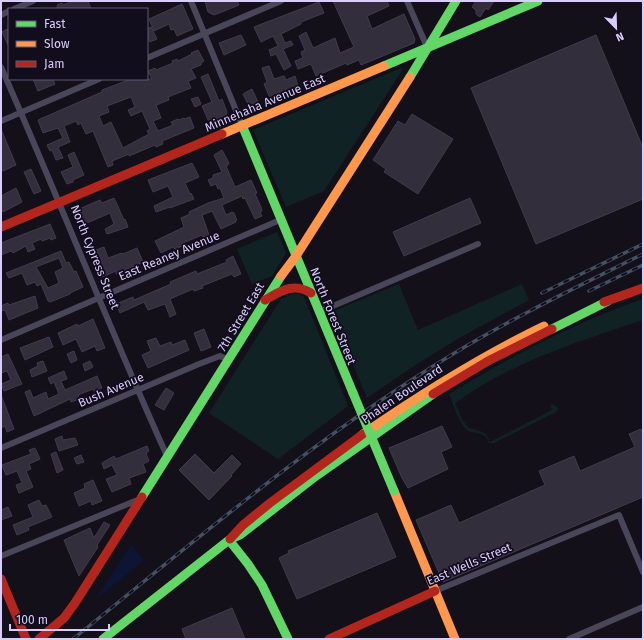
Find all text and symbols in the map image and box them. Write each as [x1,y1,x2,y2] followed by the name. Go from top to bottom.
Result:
[8,8,148,80] legend
[596,8,636,48] north arrow
[44,17,66,31] text: Fast
[614,29,626,44] text: N
[44,37,70,51] text: Slow
[44,57,64,71] text: Jam
[203,71,328,135] street label: Minnehaha Avenue East
[68,203,123,312] street label: North Cypress Street
[116,228,222,284] street label: East Reaney Avenue
[307,265,359,367] street label: North Forest Street
[215,279,267,354] street label: 7th Street East
[359,362,445,426] street label: Phalen Boulevard
[76,370,146,410] street label: Bush Avenue
[425,540,514,588] street label: East Wells Street
[10,606,109,632] scale bar
[16,613,48,627] text: 100 m

